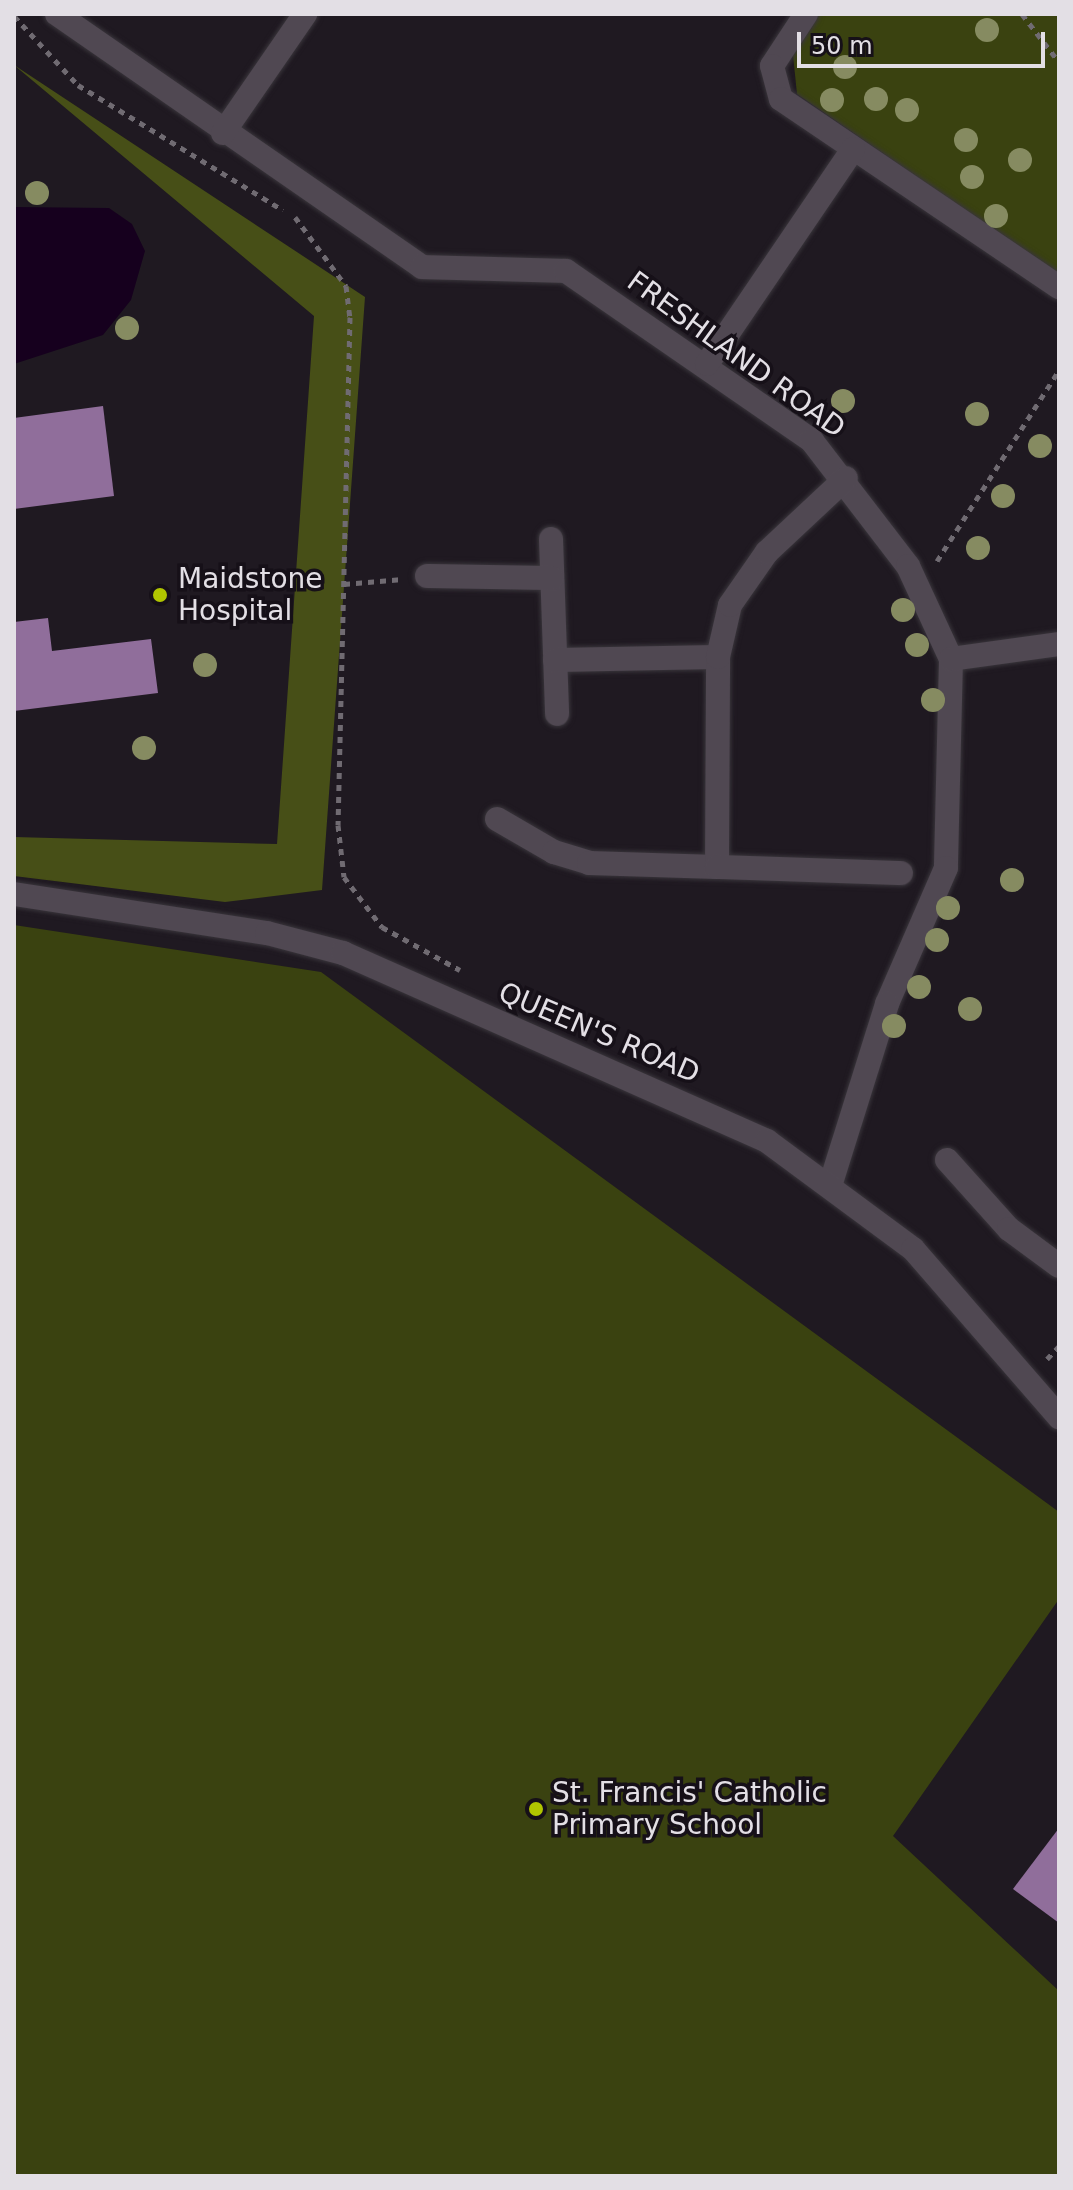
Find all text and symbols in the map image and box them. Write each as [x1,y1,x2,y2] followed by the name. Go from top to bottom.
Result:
[801,16,1049,66] scale bar
[811,32,873,60] text: 50 m
[621,265,851,445] street label: FRESHLAND ROAD
[178,562,323,628] place label: Maidstone Hospital
[149,584,171,606] marker: Maidstone Hospital
[494,976,704,1090] street label: QUEEN'S ROAD
[552,1776,827,1842] place label: St. Francis' Catholic Primary School
[527,1800,545,1818] marker: St. Francis' Catholic Primary School

